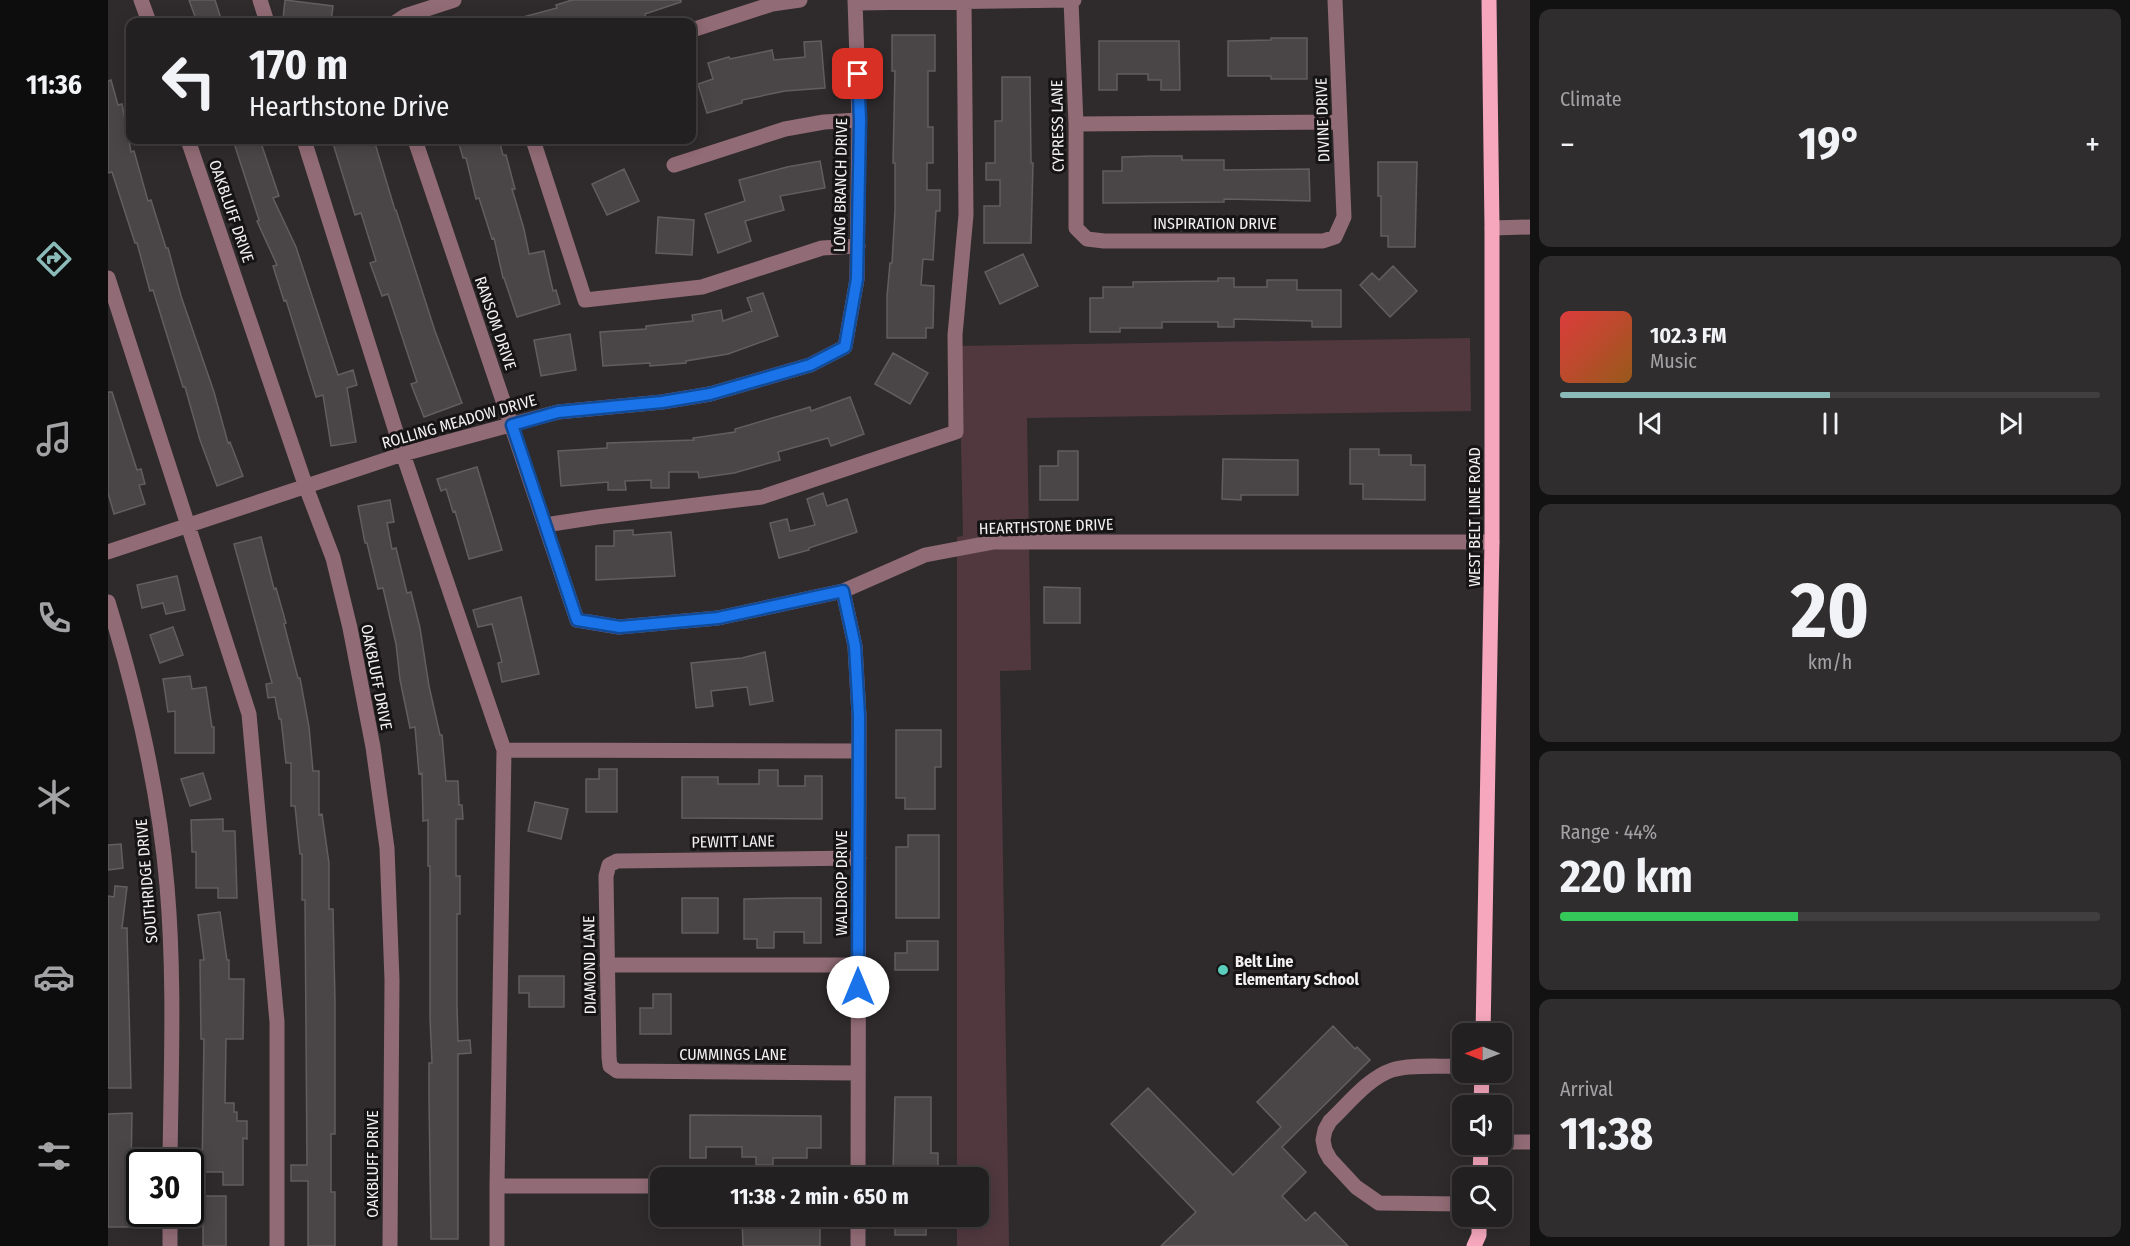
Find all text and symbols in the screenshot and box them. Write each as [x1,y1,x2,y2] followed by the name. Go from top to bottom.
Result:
[249,40,348,90] text: 170 m
[150,42,228,120] icon: left
[832,48,883,99] pin
[841,57,874,90] icon: arrive
[26,69,82,101] text: 11:36
[1312,77,1333,163] street label: DIVINE DRIVE
[1047,80,1068,172] street label: CYPRESS LANE
[1560,87,1622,111] text: Climate
[249,91,449,123] text: Hearthstone Drive
[1798,117,1862,171] text: 19°
[830,118,851,252] street label: LONG BRANCH DRIVE
[1560,125,1575,165] text: −
[2085,125,2100,165] text: +
[205,157,258,265] street label: OAKBLUFF DRIVE
[1153,214,1277,233] street label: INSPIRATION DRIVE
[33,238,75,280] icon: directions
[471,274,520,372] street label: RANSOM DRIVE
[1650,322,1727,349] text: 102.3 FM
[1650,349,1697,373] text: Music
[380,390,539,453] street label: ROLLING MEADOW DRIVE
[1634,407,1667,440] icon: previous
[1814,407,1847,440] icon: pause
[1994,407,2027,440] icon: next
[33,418,75,460] icon: music
[1465,447,1484,587] street label: WEST BELT LINE ROAD
[979,515,1114,538] street label: HEARTHSTONE DRIVE
[1791,564,1869,658] text: 20
[33,597,75,639] icon: phone
[357,623,396,732] street label: OAKBLUFF DRIVE
[1808,650,1852,674] text: km/h
[33,776,75,818] icon: climate
[132,818,161,944] street label: SOUTHRIDGE DRIVE
[1560,820,1657,844] text: Range · 44%
[832,830,851,936] street label: WALDROP DRIVE
[691,831,775,852] street label: PEWITT LANE
[1560,850,1693,904] text: 220 km
[579,916,600,1014] street label: DIAMOND LANE
[1235,952,1360,989] place label: Belt Line Elementary School
[826,955,890,1019] position arrow
[33,956,75,998] icon: car
[1216,963,1230,977] marker: Belt Line Elementary School
[1452,1023,1512,1083] north arrow
[1452,1023,1512,1227] map controls
[679,1045,787,1064] street label: CUMMINGS LANE
[1560,1077,1613,1101] text: Arrival
[1452,1095,1512,1155] button: sound
[1560,1107,1653,1161] text: 11:38
[363,1110,382,1218] street label: OAKBLUFF DRIVE
[33,1135,75,1177] icon: filters
[126,1149,204,1227] speed limit sign: 30
[1452,1167,1512,1227] button: search
[730,1183,909,1210] text: 11:38 · 2 min · 650 m

